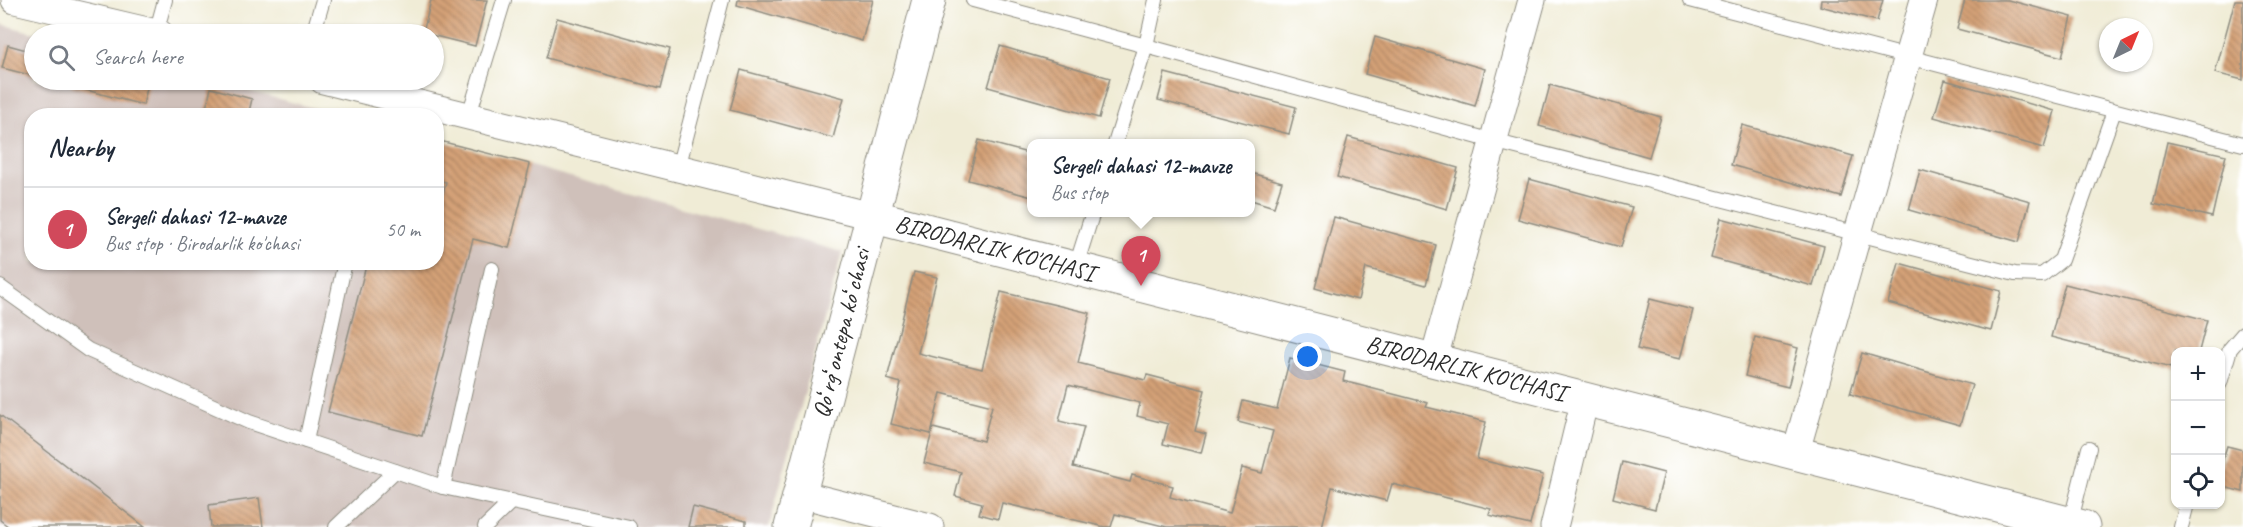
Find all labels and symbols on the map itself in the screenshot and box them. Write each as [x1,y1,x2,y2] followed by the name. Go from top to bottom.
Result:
[2099,18,2153,72] north arrow
[892,208,1103,289] street label: BIRODARLIK KO'CHASI
[1122,236,1160,286] pin: 1
[805,243,877,421] street label: Qoʻrgʻontepa koʻchasi
[1363,328,1574,409] street label: BIRODARLIK KO'CHASI
[1293,342,1322,371] your location

